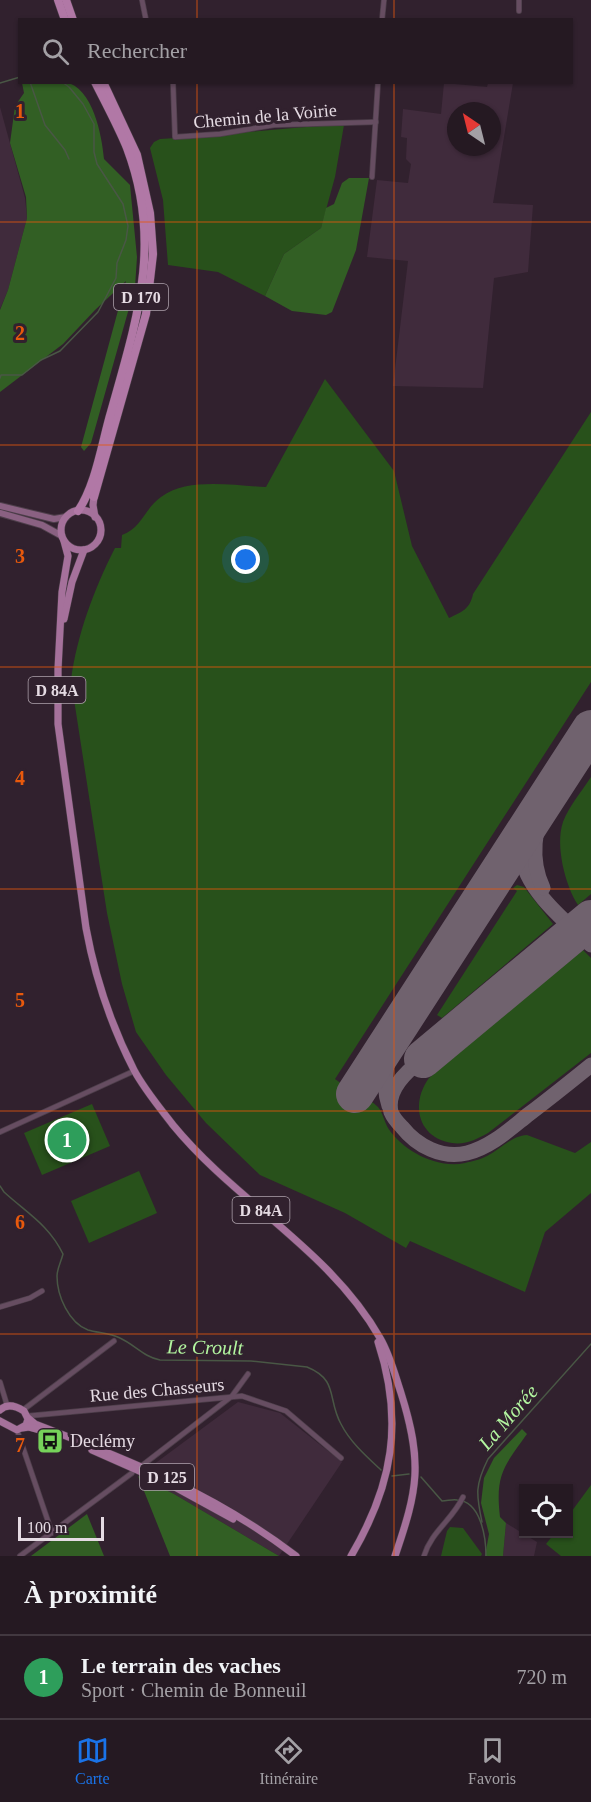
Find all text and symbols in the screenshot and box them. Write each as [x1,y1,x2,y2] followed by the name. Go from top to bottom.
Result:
[18,18,573,84] search box
[39,35,72,68] icon: search
[87,38,187,63] text: Rechercher
[15,100,25,122] text: 1
[192,100,338,132] street label: Chemin de la Voirie
[447,102,501,156] north arrow
[114,284,168,310] road number: D 170
[15,322,25,344] text: 2
[15,545,25,567] text: 3
[231,545,260,574] your location
[28,677,86,703] road number: D 84A
[15,767,25,789] text: 4
[15,989,25,1011] text: 5
[48,1118,86,1162] pin: 1
[232,1197,290,1223] road number: D 84A
[15,1211,25,1233] text: 6
[166,1335,244,1359] water label: Le Croult
[89,1374,225,1406] street label: Rue des Chasseurs
[473,1380,542,1455] water label: La Morée
[35,1426,65,1456] bus stop icon: Declémy
[70,1431,135,1451] place label: Declémy
[15,1434,25,1456] text: 7
[140,1464,194,1490] road number: D 125
[519,1484,573,1538] map controls
[519,1484,573,1538] button: locate
[18,1514,104,1542] scale bar
[27,1519,67,1536] text: 100 m
[24,1580,157,1609] text: À proximité
[81,1653,281,1678] text: Le terrain des vaches
[39,1666,49,1688] text: 1
[516,1666,567,1688] text: 720 m
[81,1679,307,1701] text: Sport · Chemin de Bonneuil
[75,1734,110,1788] tab: Carte
[260,1734,318,1788] tab: Itinéraire
[468,1734,516,1788] tab: Favoris

